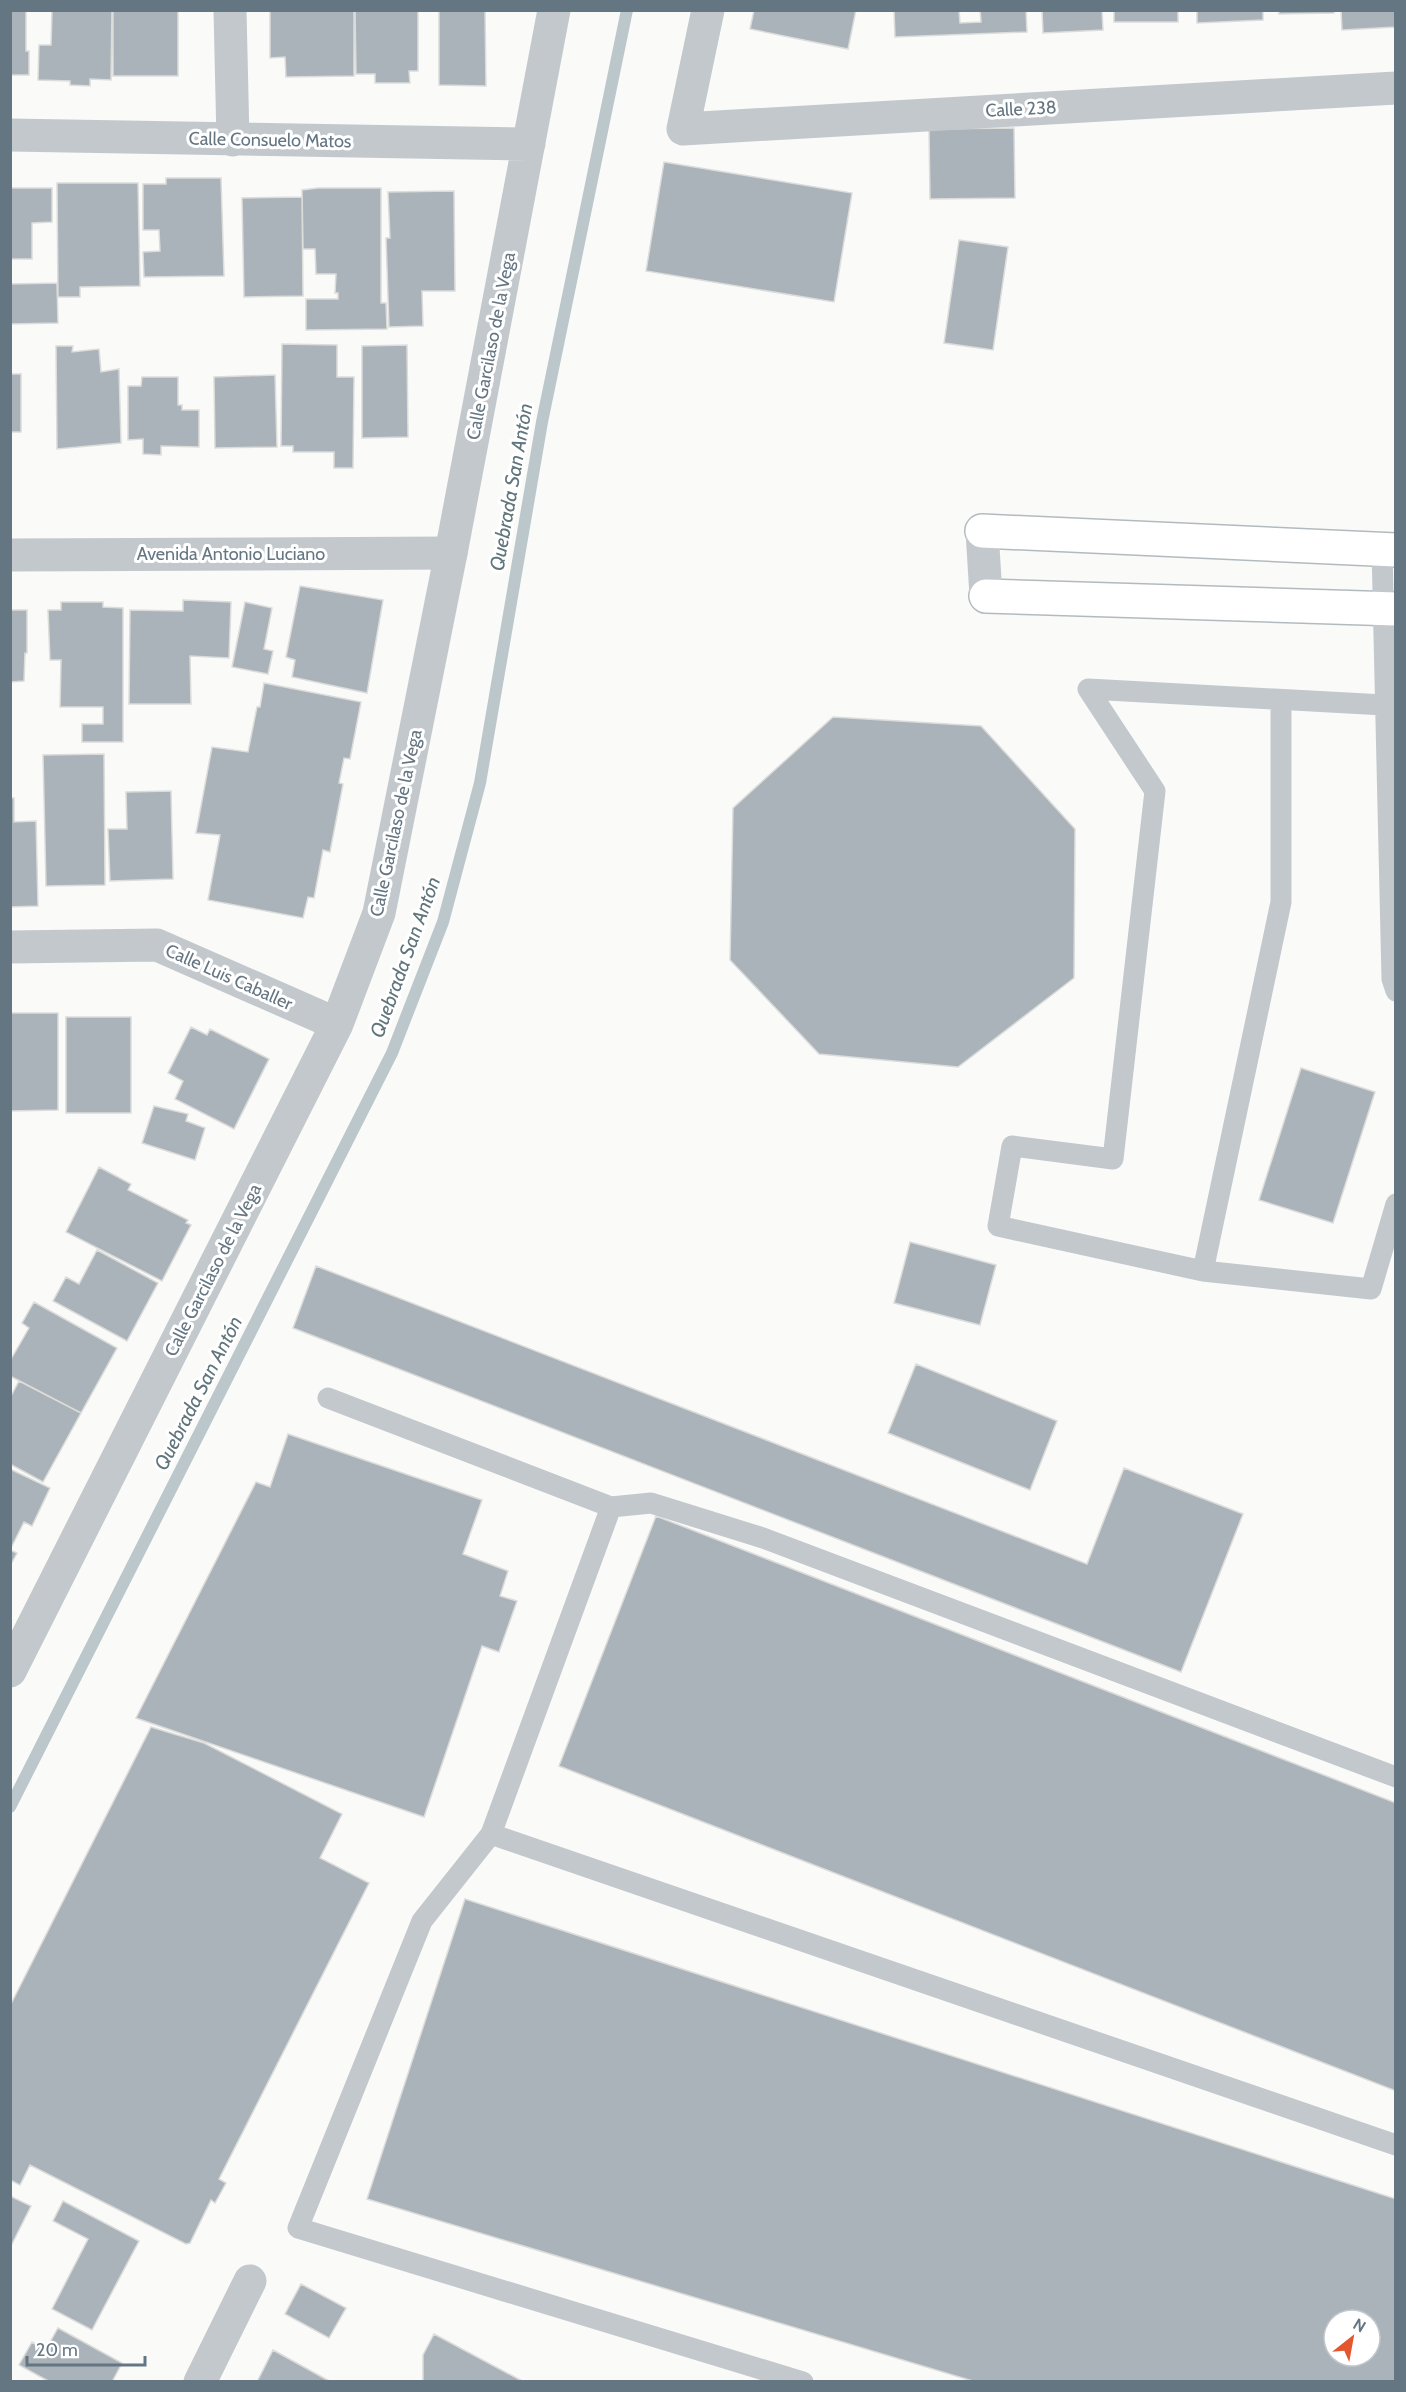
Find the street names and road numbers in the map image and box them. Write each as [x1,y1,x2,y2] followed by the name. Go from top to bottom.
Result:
[985,96,1057,122] street label: Calle 238
[188,128,352,152] street label: Calle Consuelo Matos
[462,250,520,442] street label: Calle Garcilaso de la Vega
[137,543,325,565] street label: Avenida Antonio Luciano
[365,727,427,919] street label: Calle Garcilaso de la Vega
[162,939,296,1015] street label: Calle Luis Caballer
[160,1180,266,1360] street label: Calle Garcilaso de la Vega

